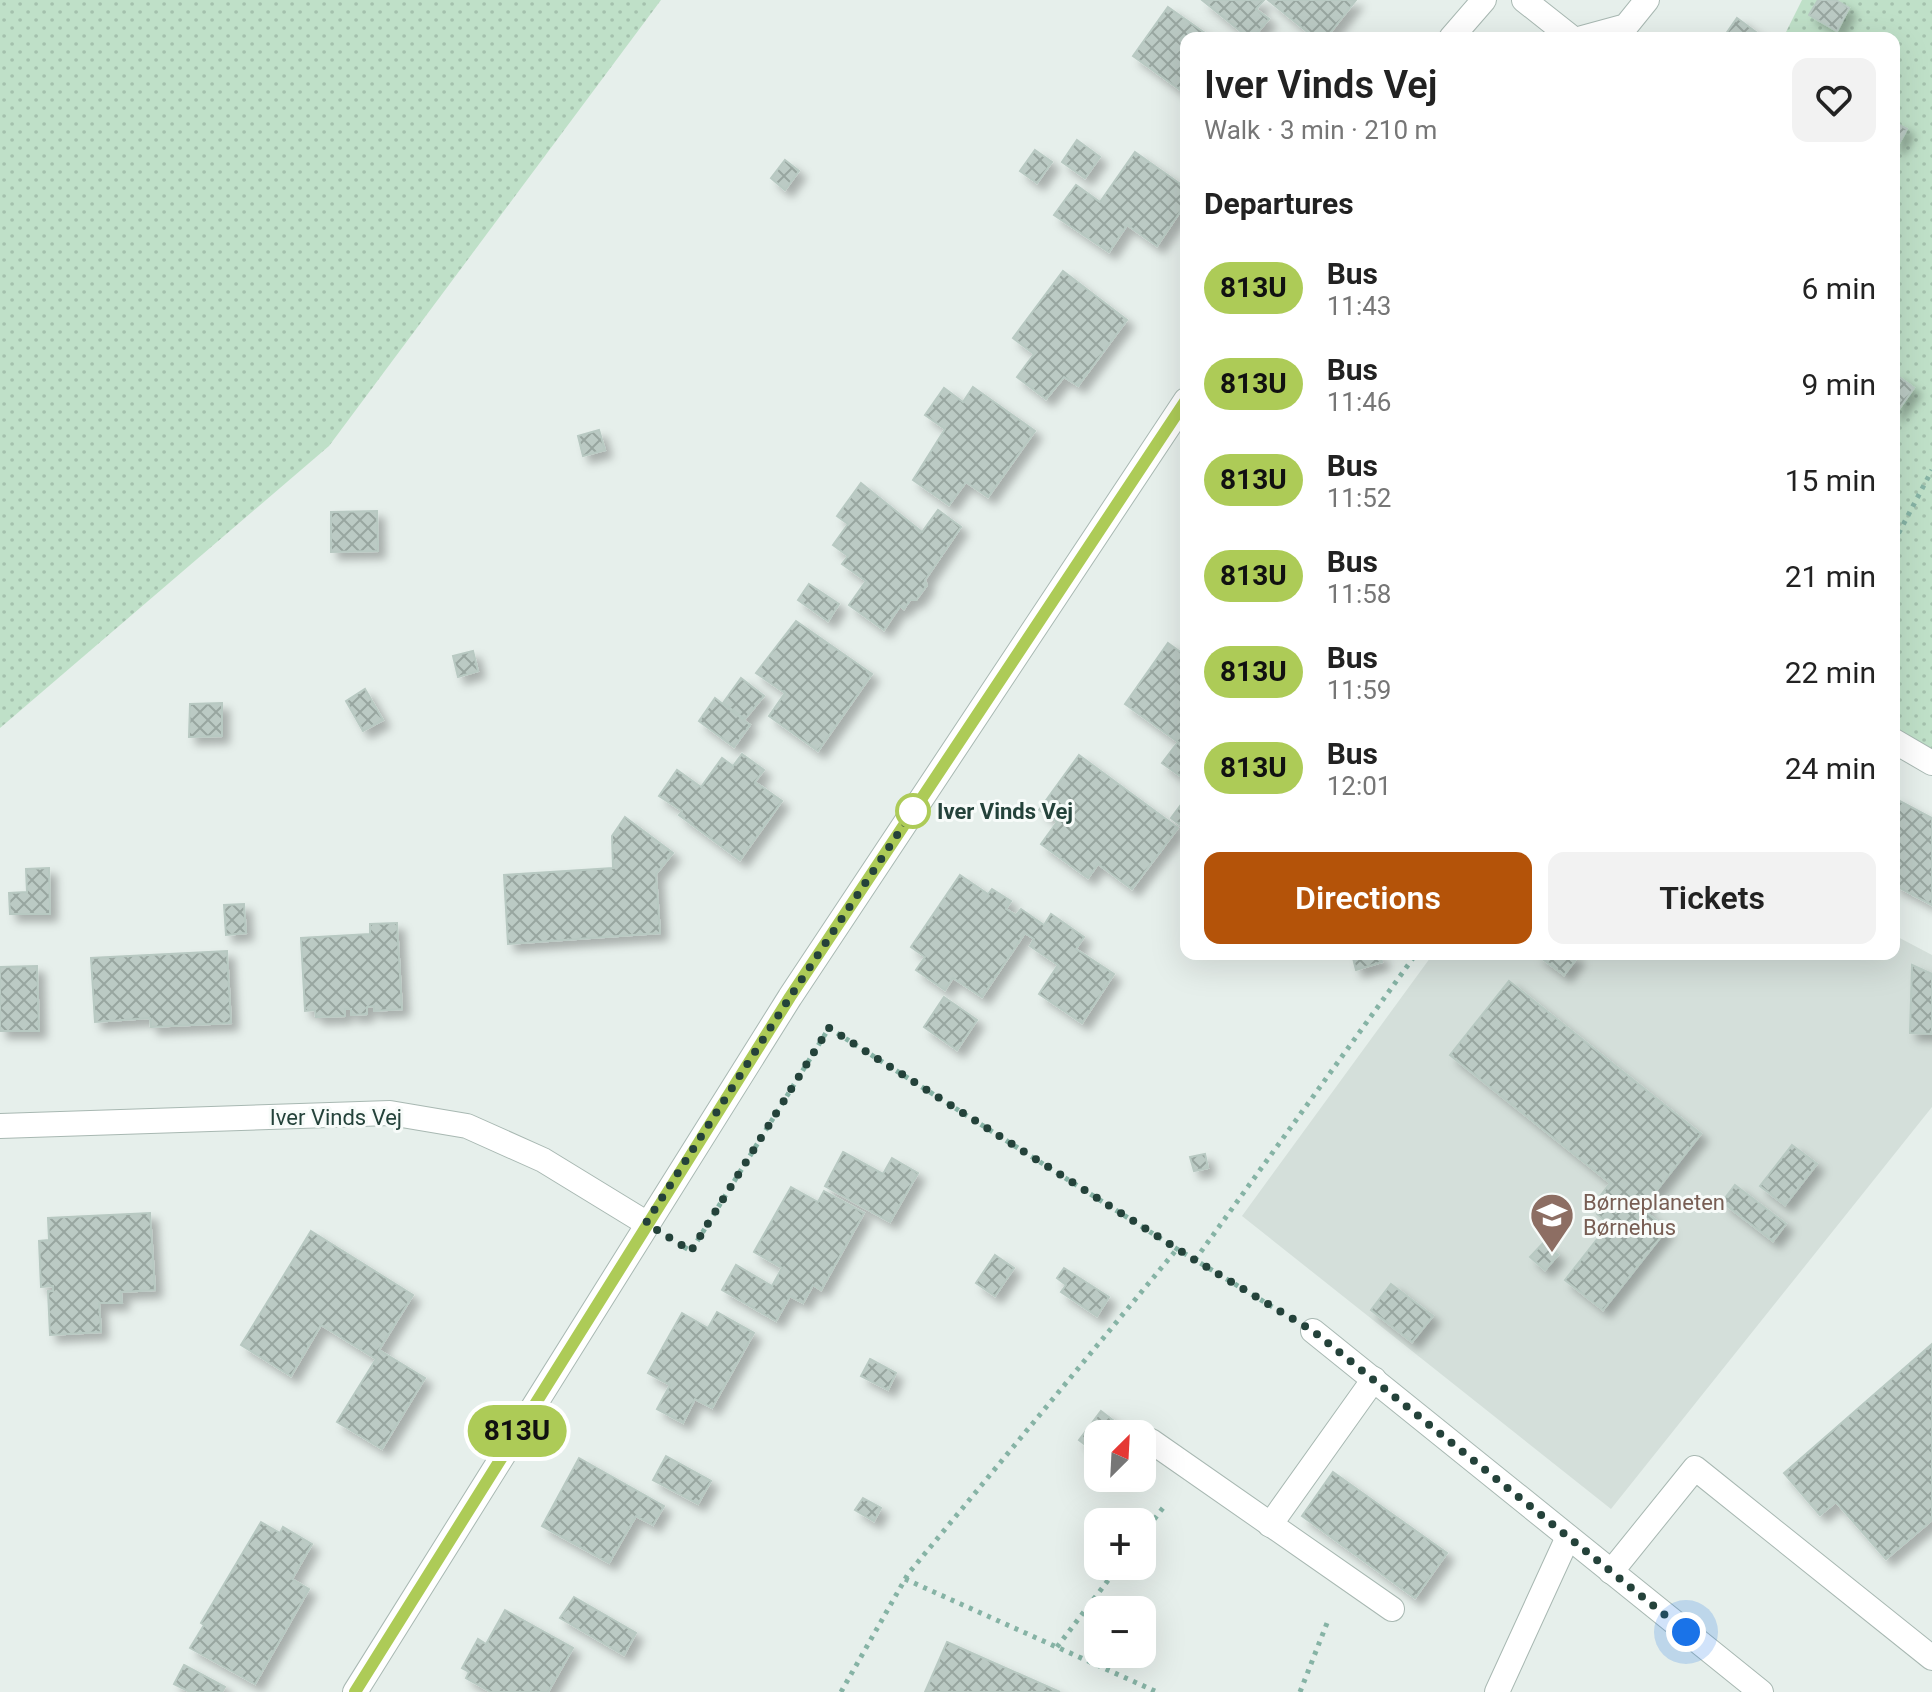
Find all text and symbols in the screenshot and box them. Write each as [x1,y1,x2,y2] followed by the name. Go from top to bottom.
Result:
[1792,58,1876,142] button: heart
[1204,63,1437,107] text: Iver Vinds Vej
[1204,115,1437,145] text: Walk · 3 min · 210 m
[1204,186,1354,221] text: Departures
[1327,256,1378,291] text: Bus
[1220,271,1287,304] text: 813U
[1802,271,1876,306] text: 6 min
[1327,291,1391,321] text: 11:43
[1327,352,1378,387] text: Bus
[1220,367,1287,400] text: 813U
[1802,367,1876,402] text: 9 min
[1327,387,1391,417] text: 11:46
[1327,448,1378,483] text: Bus
[1220,463,1287,496] text: 813U
[1785,463,1876,498] text: 15 min
[1327,483,1391,513] text: 11:52
[1327,544,1378,579] text: Bus
[1220,559,1287,592] text: 813U
[1785,559,1876,594] text: 21 min
[1327,579,1391,609] text: 11:58
[1327,640,1378,675] text: Bus
[1220,655,1287,688] text: 813U
[1785,655,1876,690] text: 22 min
[1327,675,1391,705] text: 11:59
[1327,736,1378,771] text: Bus
[1220,751,1287,784] text: 813U
[1785,751,1876,786] text: 24 min
[1327,771,1391,801] text: 12:01
[896,794,930,828] marker: Iver Vinds Vej
[937,799,1073,824] place label: Iver Vinds Vej
[1204,852,1532,944] button: Directions
[1548,852,1876,944] button: Tickets
[270,1105,402,1130] street label: Iver Vinds Vej
[1583,1190,1725,1240] place label: Børneplaneten Børnehus
[1528,1191,1576,1254] school or university icon: Børneplaneten Børnehus
[461,1405,573,1457] line badge: 813U
[484,1414,550,1447] text: 813U
[1084,1420,1156,1492] north arrow
[1084,1420,1156,1668] map controls
[1084,1508,1156,1580] button: +
[1084,1596,1156,1668] button: −
[1666,1612,1706,1652] your location

